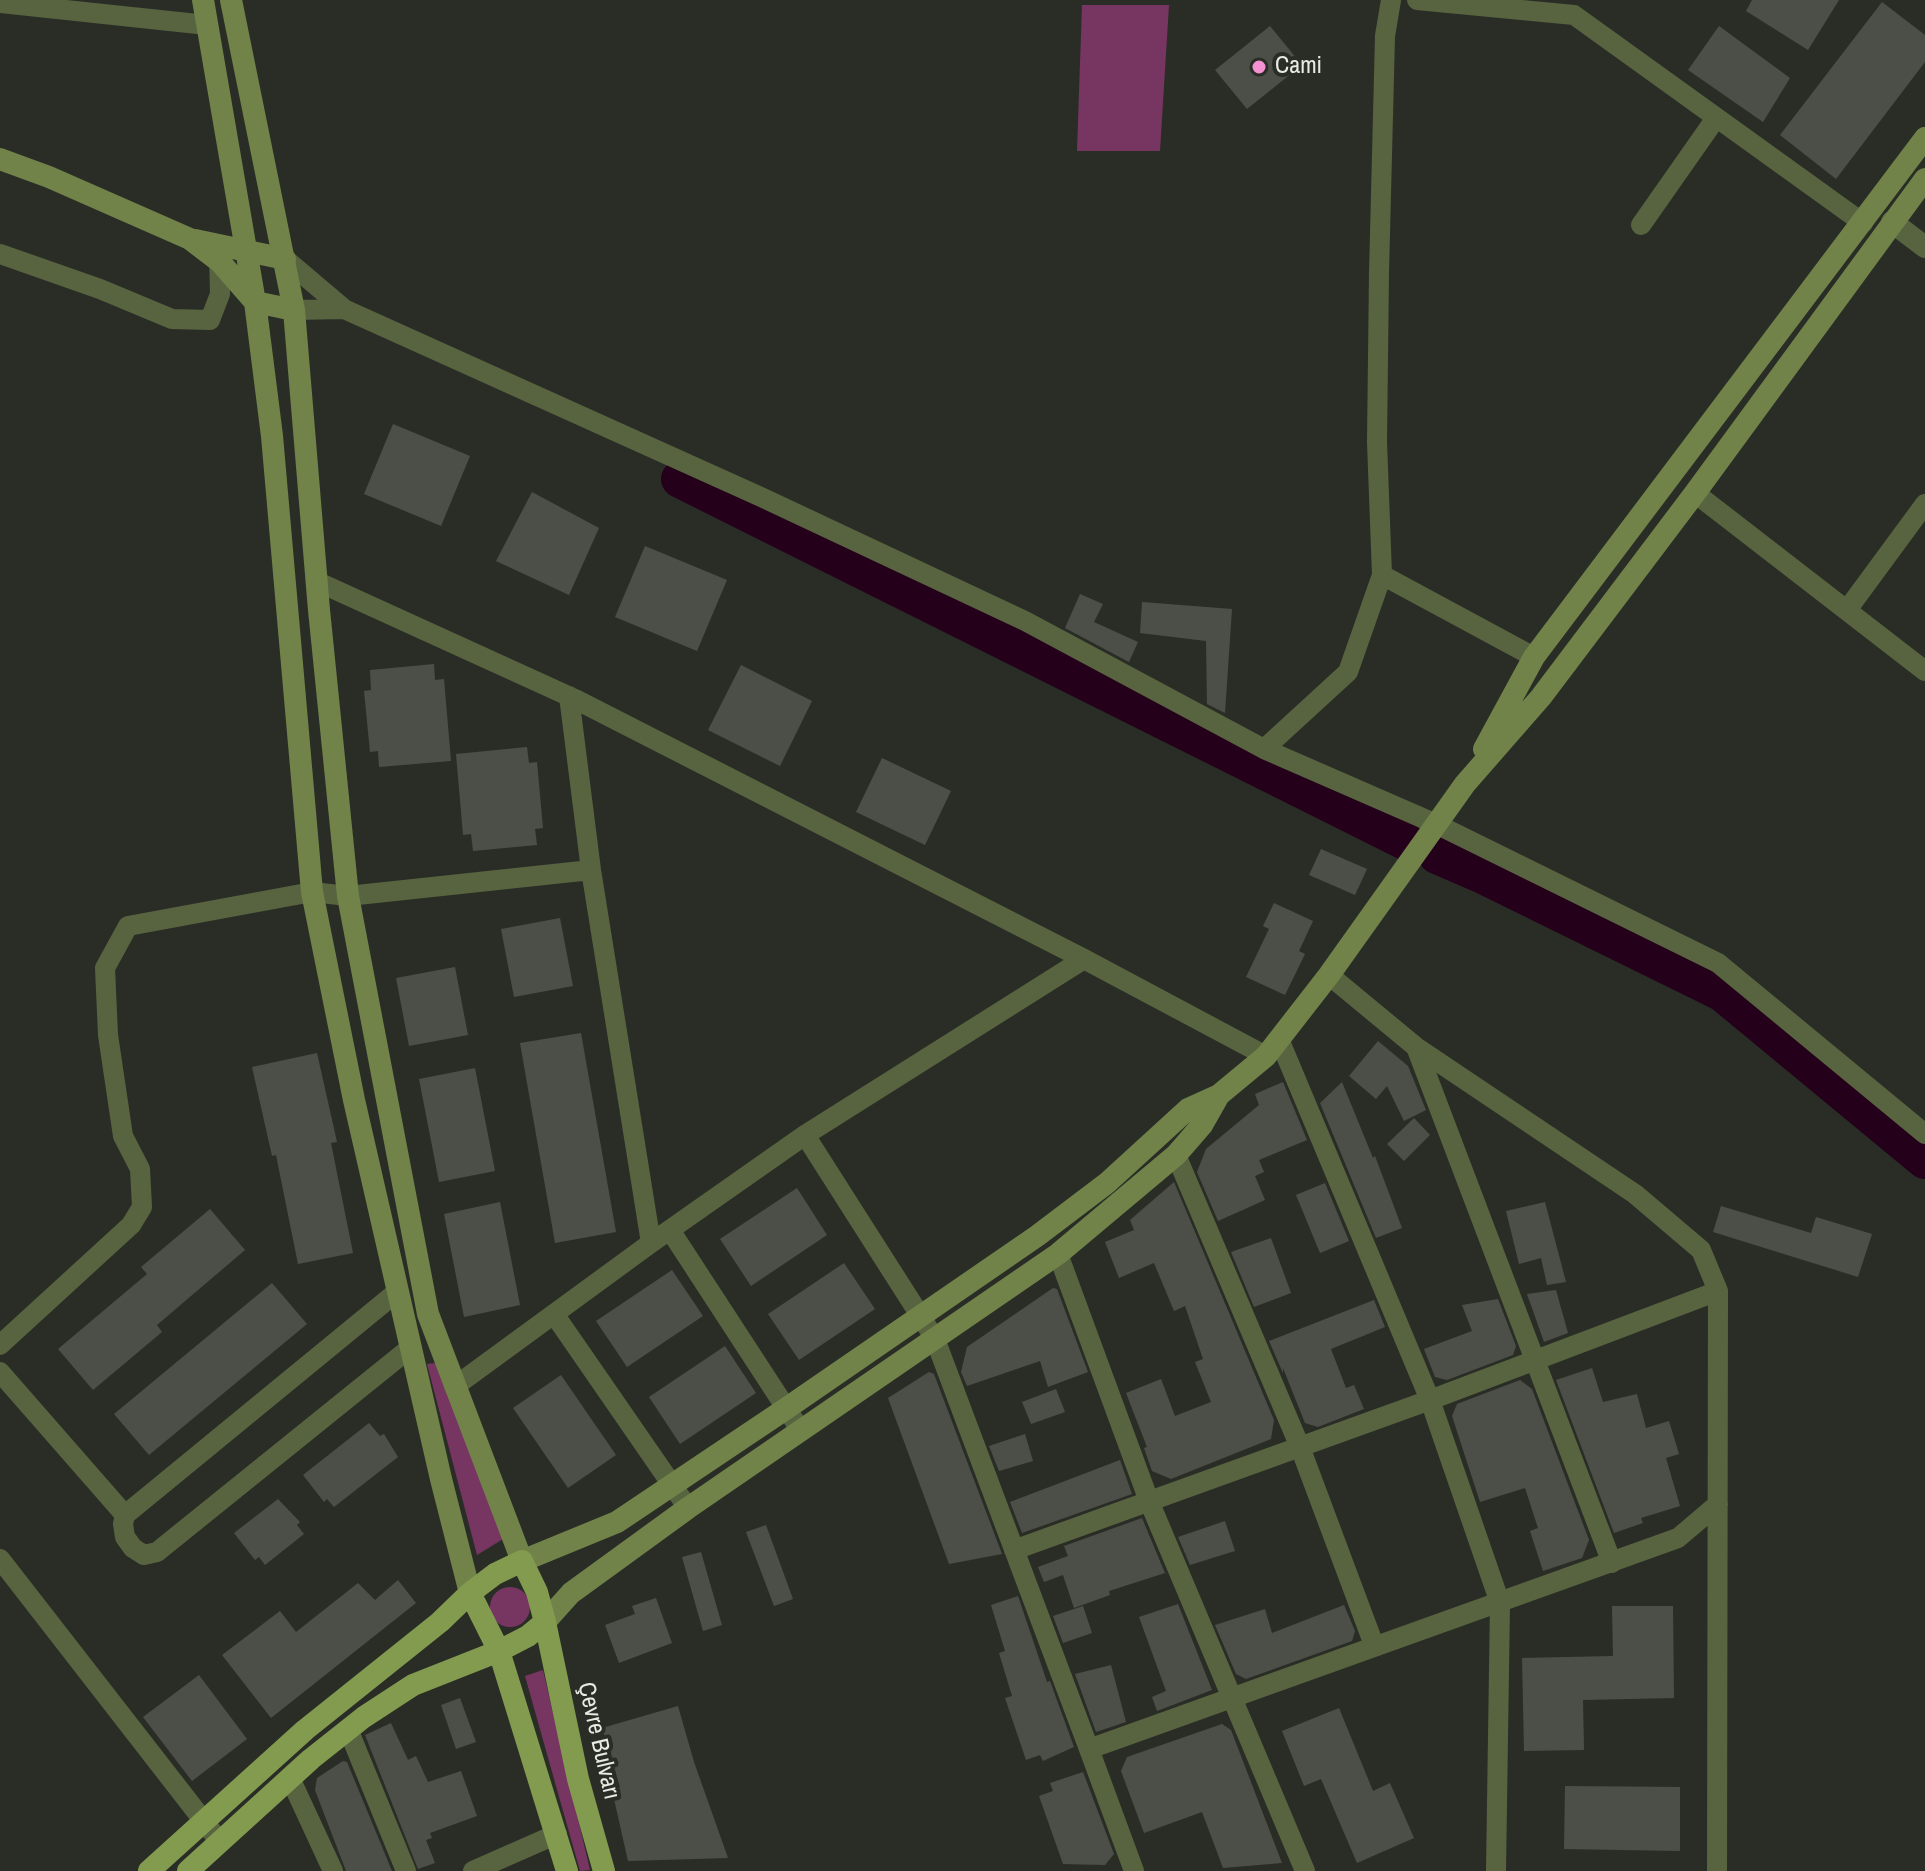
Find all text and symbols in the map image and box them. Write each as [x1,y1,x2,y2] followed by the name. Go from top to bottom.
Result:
[1275,53,1322,81] place label: Cami
[1250,58,1268,76] marker: Cami
[571,1680,625,1802] street label: Çevre Bulvarı

